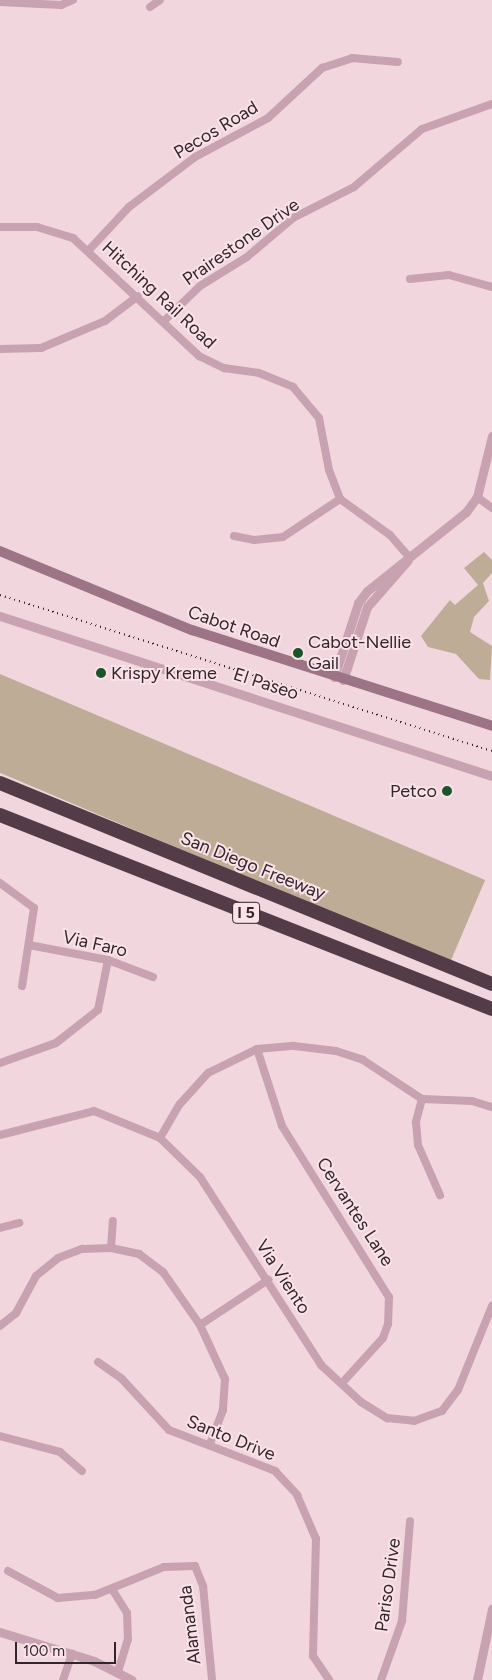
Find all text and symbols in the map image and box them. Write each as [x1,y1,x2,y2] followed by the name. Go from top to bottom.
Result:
[170,96,262,164] street label: Pecos Road
[179,194,303,290] street label: Prairestone Drive
[98,237,220,353] street label: Hitching Rail Road
[185,601,283,653] street label: Cabot Road
[308,632,411,674] place label: Cabot-Nellie Gail
[292,647,304,659] marker: Cabot-Nellie Gail
[111,662,217,684] place label: Krispy Kreme
[231,663,301,705] street label: El Paseo
[95,667,107,679] marker: Krispy Kreme
[390,780,437,802] place label: Petco
[441,785,453,797] marker: Petco
[178,827,328,905] street label: San Diego Freeway
[231,900,261,926] road number: I 5
[61,926,129,962] street label: Via Faro
[312,1154,398,1270] street label: Cervantes Lane
[251,1236,315,1318] street label: Via Viento
[184,1410,278,1466] street label: Santo Drive
[371,1537,405,1633] street label: Pariso Drive
[174,1584,206,1666] street label: Alamanda
[18,1632,119,1664] scale bar
[23,1642,65,1660] text: 100 m

